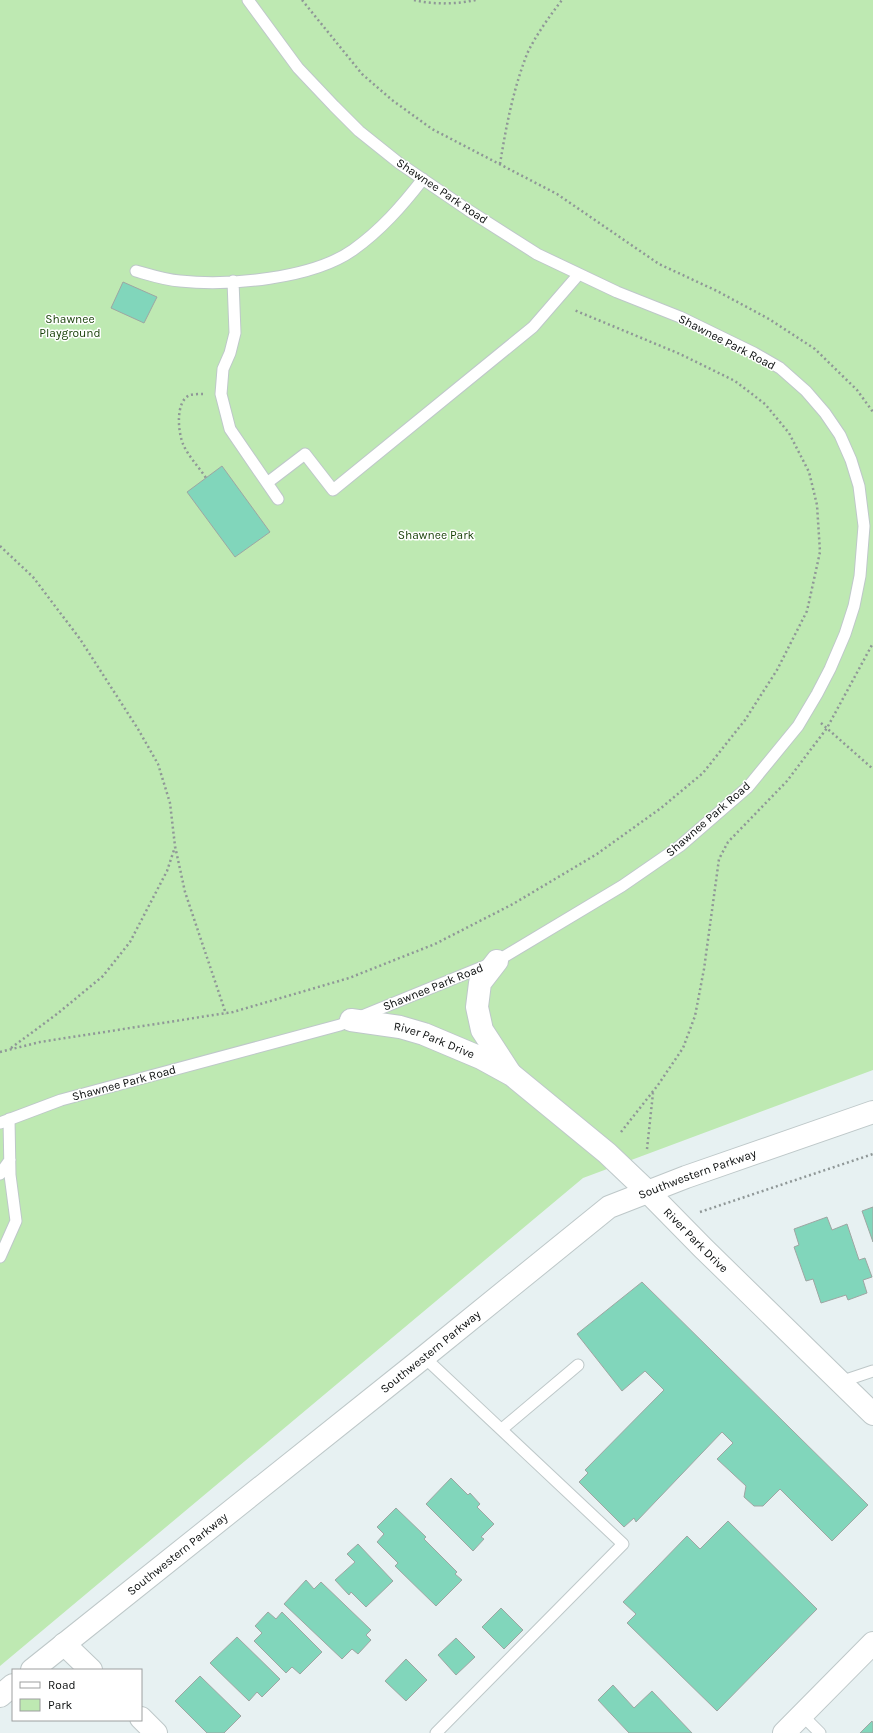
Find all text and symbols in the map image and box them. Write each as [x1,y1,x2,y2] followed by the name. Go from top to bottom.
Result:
[394,155,490,227] street label: Shawnee Park Road
[676,311,778,373] street label: Shawnee Park Road
[39,312,101,340] park label: Shawnee Playground
[398,528,475,542] park label: Shawnee Park
[663,779,753,859] street label: Shawnee Park Road
[381,960,485,1014] street label: Shawnee Park Road
[393,1019,477,1062] street label: River Park Drive
[70,1062,178,1104] street label: Shawnee Park Road
[636,1146,758,1202] street label: Southwestern Parkway
[661,1205,731,1276] street label: River Park Drive
[378,1307,484,1396] street label: Southwestern Parkway
[124,1509,231,1598] street label: Southwestern Parkway
[12,1669,142,1721] legend
[48,1678,76,1692] text: Road
[48,1698,73,1712] text: Park

